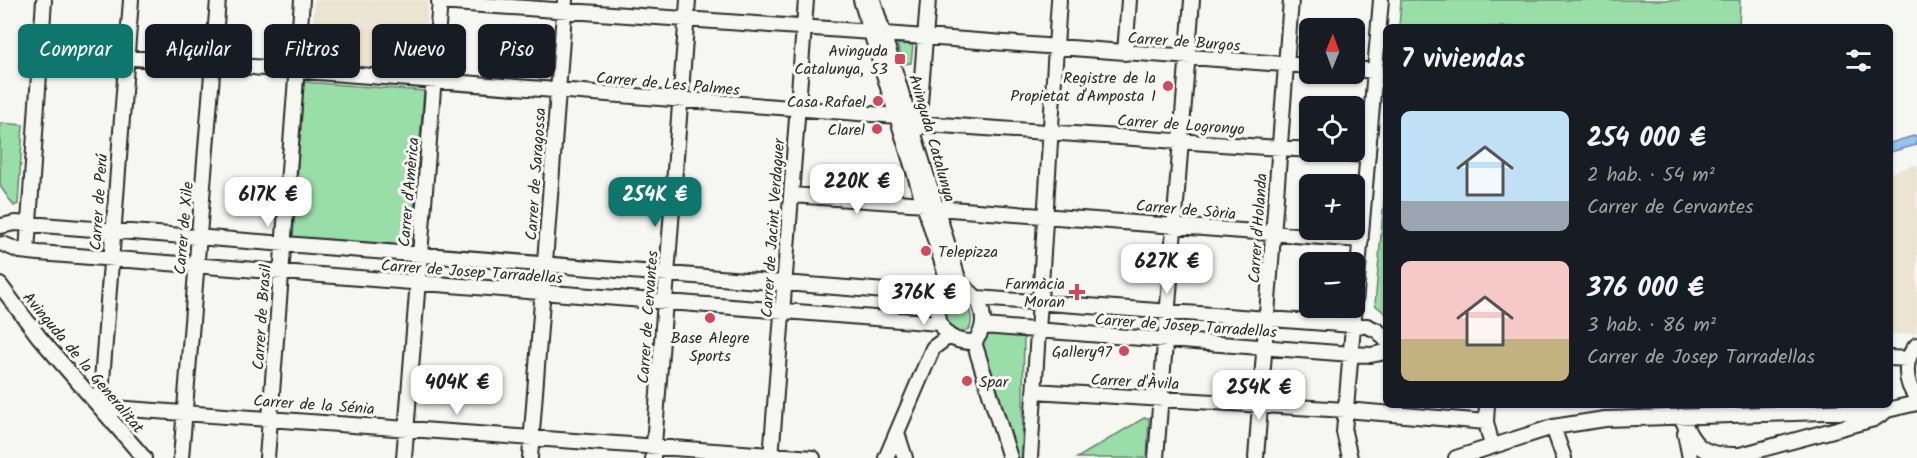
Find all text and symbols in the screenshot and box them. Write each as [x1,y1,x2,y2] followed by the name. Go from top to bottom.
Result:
[1299,18,1365,84] north arrow
[1299,18,1365,318] map controls
[18,24,133,78] chip: Comprar
[145,24,252,78] chip: Alquilar
[264,24,360,78] chip: Filtros
[372,24,466,78] chip: Nuevo
[478,24,555,78] chip: Piso
[1127,26,1241,59] street label: Carrer de Burgos
[794,39,888,82] place label: Avinguda Catalunya, 53
[1401,39,1525,81] text: 7 viviendas
[1842,44,1875,77] icon: filters
[893,52,907,66] marker: Avinguda Catalunya, 53
[595,66,741,103] street label: Carrer de Les Palmes
[1010,66,1156,109] place label: Registre de la Propietat d'Amposta 1
[901,72,962,205] street label: Avinguda Catalunya
[1161,79,1175,93] marker: Registre de la Propietat d'Amposta 1
[787,90,866,115] place label: Casa Rafael
[871,94,885,108] marker: Casa Rafael
[1299,96,1365,162] button: locate
[519,107,554,241] street label: Carrer de Saragossa
[1116,109,1245,142] street label: Carrer de Logronyo
[828,118,865,143] place label: Clarel
[1587,118,1706,160] text: 254 000 €
[870,122,884,136] marker: Clarel
[1449,135,1521,207] icon: home
[392,136,427,248] street label: Carrer d'Amèrica
[755,136,792,319] street label: Carrer de Jacint Verdaguer
[84,152,115,251] street label: Carrer de Perú
[1587,160,1715,192] text: 2 hab. · 54 m²
[808,164,906,215] pin: 220K €
[824,167,890,199] text: 220K €
[1242,172,1275,284] street label: Carrer d'Holanda
[1299,174,1365,240] button: +
[219,177,317,228] pin: 617K €
[606,177,704,228] pin: 254K €
[239,180,297,212] text: 617K €
[622,180,688,212] text: 254K €
[168,181,201,276] street label: Carrer de Xile
[1587,192,1754,224] text: Carrer de Cervantes
[1135,194,1237,227] street label: Carrer de Sòria
[938,240,998,265] place label: Telepizza
[919,244,933,258] marker: Telepizza
[1118,244,1216,295] pin: 627K €
[1135,247,1199,279] text: 627K €
[631,250,666,384] street label: Carrer de Cervantes
[1299,252,1365,318] button: −
[380,254,564,291] street label: Carrer de Josep Tarradellas
[246,263,279,371] street label: Carrer de Brasil
[1587,268,1704,310] text: 376 000 €
[1005,272,1065,315] place label: Farmàcia Moran
[875,275,973,326] pin: 376K €
[892,278,956,310] text: 376K €
[1070,285,1084,299] marker: Farmàcia Moran
[1449,285,1521,357] icon: home
[16,287,150,440] street label: Avinguda de la Generalitat
[1094,308,1278,345] street label: Carrer de Josep Tarradellas
[1587,310,1716,342] text: 3 hab. · 86 m²
[703,311,717,325] marker: Base Alegre Sports
[670,326,750,369] place label: Base Alegre Sports
[1052,340,1113,365] place label: Gallery97
[1587,342,1815,374] text: Carrer de Josep Tarradellas
[1117,344,1131,358] marker: Gallery97
[408,365,506,416] pin: 404K €
[425,368,489,400] text: 404K €
[1090,368,1180,397] street label: Carrer d'Àvila
[979,370,1010,395] place label: Spar
[1210,370,1308,421] pin: 254K €
[1226,373,1292,405] text: 254K €
[960,374,974,388] marker: Spar
[252,389,375,422] street label: Carrer de la Sénia

